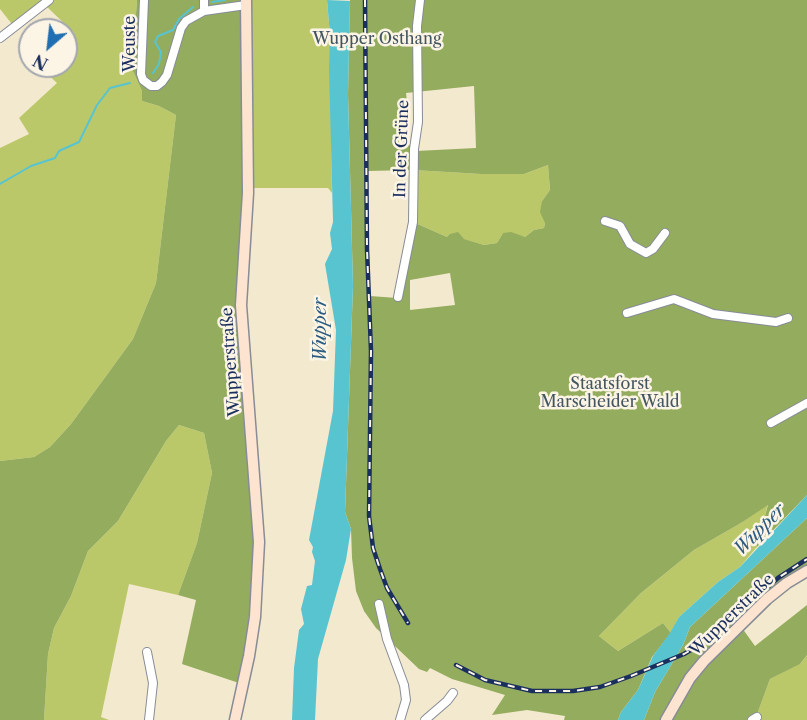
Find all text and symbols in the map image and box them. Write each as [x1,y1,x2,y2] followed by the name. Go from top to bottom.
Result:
[120,16,140,72] street label: Weuste
[18,18,78,78] north arrow
[313,29,441,49] park label: Wupper Osthang
[30,50,51,74] text: N
[391,100,413,198] street label: In der Grüne
[310,298,332,362] water label: Wupper
[218,307,244,417] street label: Wupperstraße
[540,374,680,412] park label: Staatsforst Marscheider Wald
[730,500,790,560] water label: Wupper
[686,570,778,660] street label: Wupperstraße

